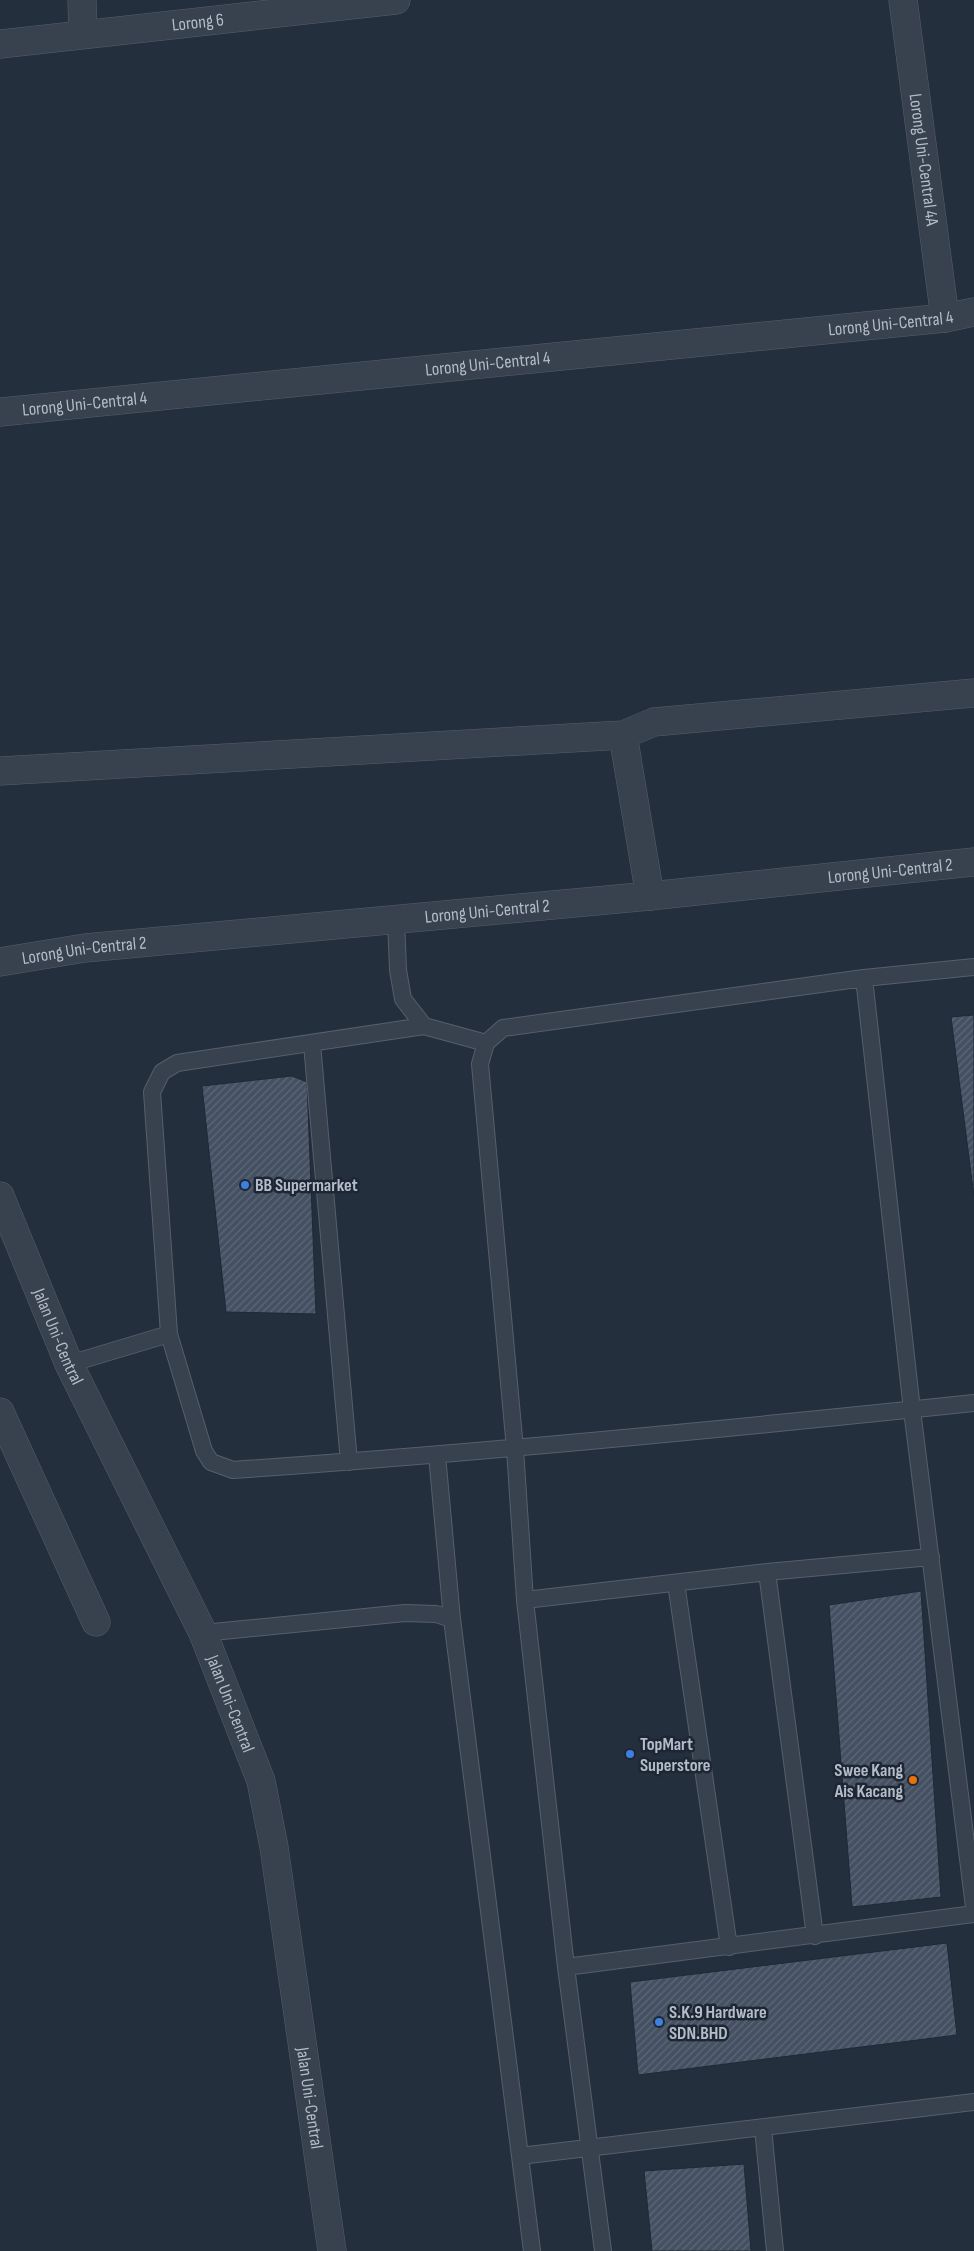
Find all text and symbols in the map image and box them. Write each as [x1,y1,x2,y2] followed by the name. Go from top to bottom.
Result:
[171,9,225,36] street label: Lorong 6
[904,92,943,227] street label: Lorong Uni-Central 4A
[827,306,956,341] street label: Lorong Uni-Central 4
[424,347,552,381] street label: Lorong Uni-Central 4
[21,387,149,421] street label: Lorong Uni-Central 4
[827,854,954,888] street label: Lorong Uni-Central 2
[424,895,551,928] street label: Lorong Uni-Central 2
[20,932,147,969] street label: Lorong Uni-Central 2
[255,1175,358,1196] place label: BB Supermarket
[239,1179,251,1191] marker: BB Supermarket
[28,1284,88,1388] street label: Jalan Uni-Central
[201,1651,259,1755] street label: Jalan Uni-Central
[640,1734,711,1776] place label: TopMart Superstore
[624,1748,636,1760] marker: TopMart Superstore
[834,1760,903,1802] place label: Swee Kang Ais Kacang
[907,1774,919,1786] marker: Swee Kang Ais Kacang
[669,2002,767,2044] place label: S.K.9 Hardware SDN.BHD
[653,2016,665,2028] marker: S.K.9 Hardware SDN.BHD
[292,2045,327,2150] street label: Jalan Uni-Central

